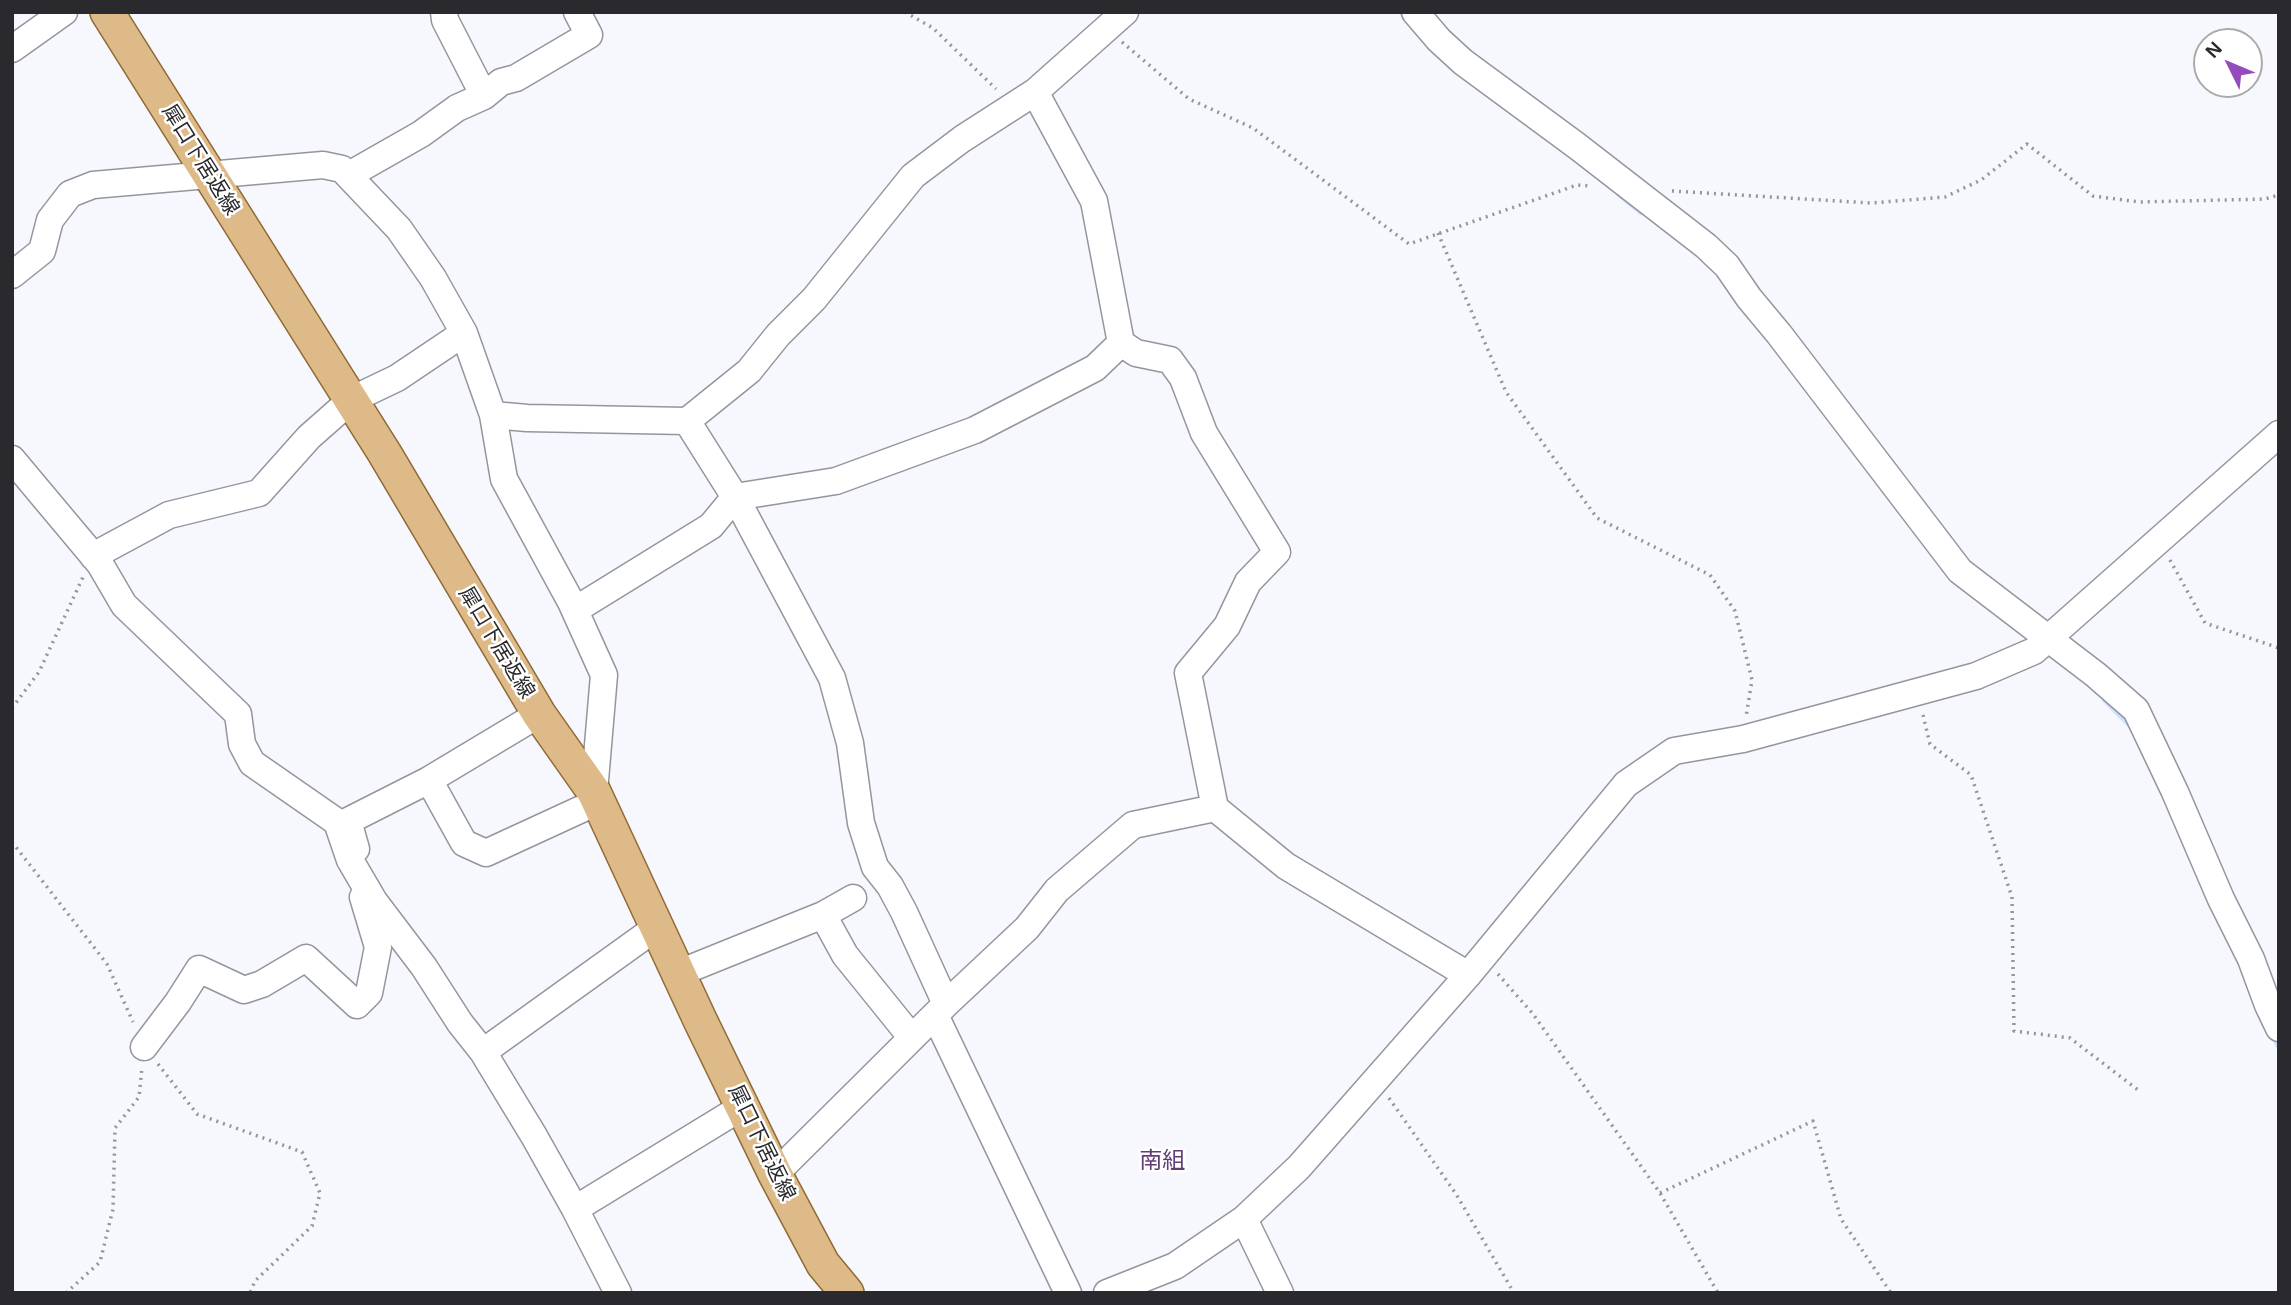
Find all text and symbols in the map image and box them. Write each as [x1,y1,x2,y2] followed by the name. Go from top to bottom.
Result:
[2193,28,2263,98] north arrow
[2201,38,2226,62] text: N
[156,100,244,220] street label: 犀口下居返線
[453,583,539,703] street label: 犀口下居返線
[722,1081,800,1205] street label: 犀口下居返線
[1139,1148,1185,1176] district label: 南組

